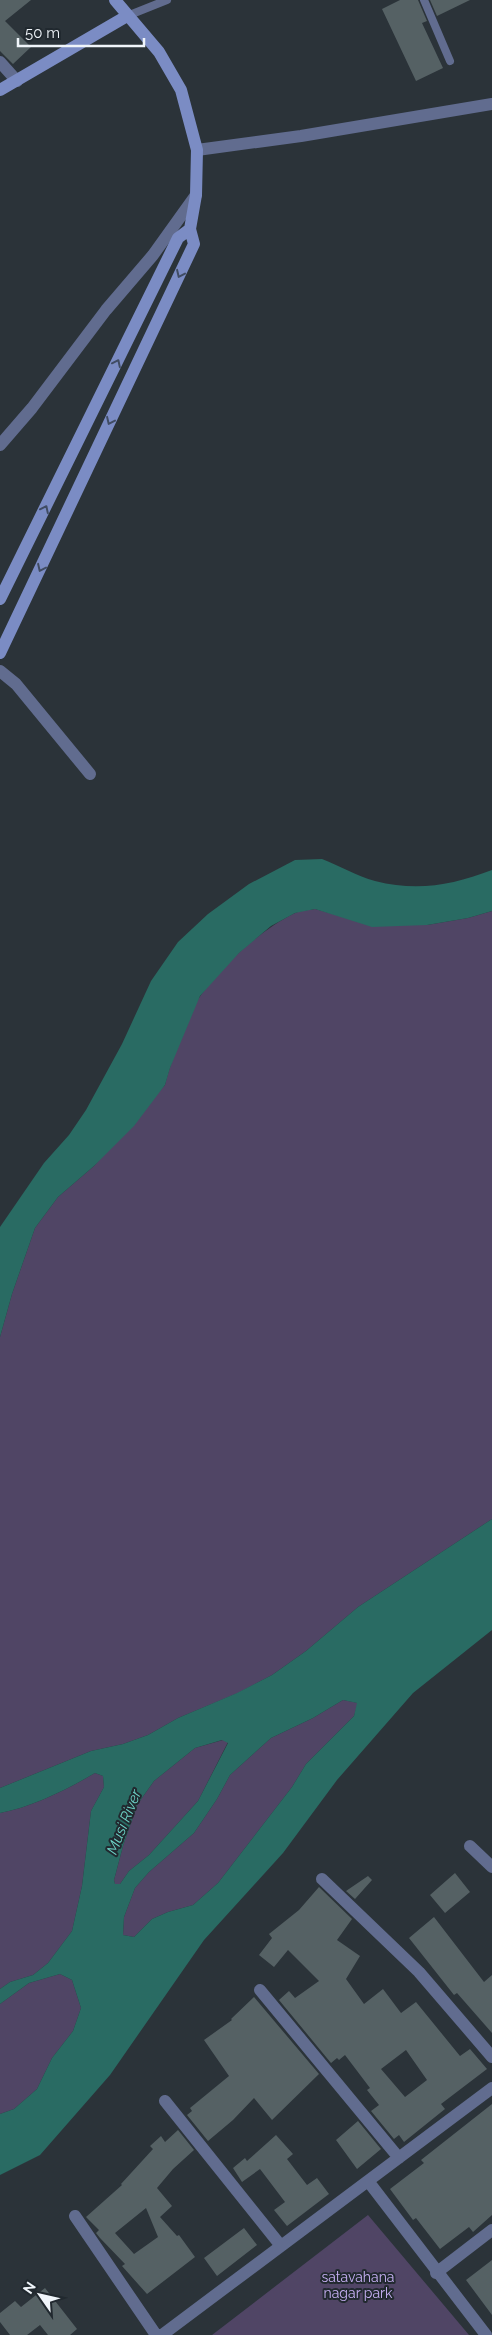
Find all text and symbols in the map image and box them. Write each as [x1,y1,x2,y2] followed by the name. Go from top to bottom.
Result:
[18,15,144,47] scale bar
[25,24,60,42] text: 50 m
[175,269,186,278] one-way arrow
[111,359,121,368] one-way arrow
[106,416,117,425] one-way arrow
[39,505,49,514] one-way arrow
[36,563,47,572] one-way arrow
[103,1786,145,1857] water label: Musi River
[322,2269,394,2301] park label: satavahana nagar park
[15,2270,65,2320] north arrow
[20,2279,39,2297] text: N

